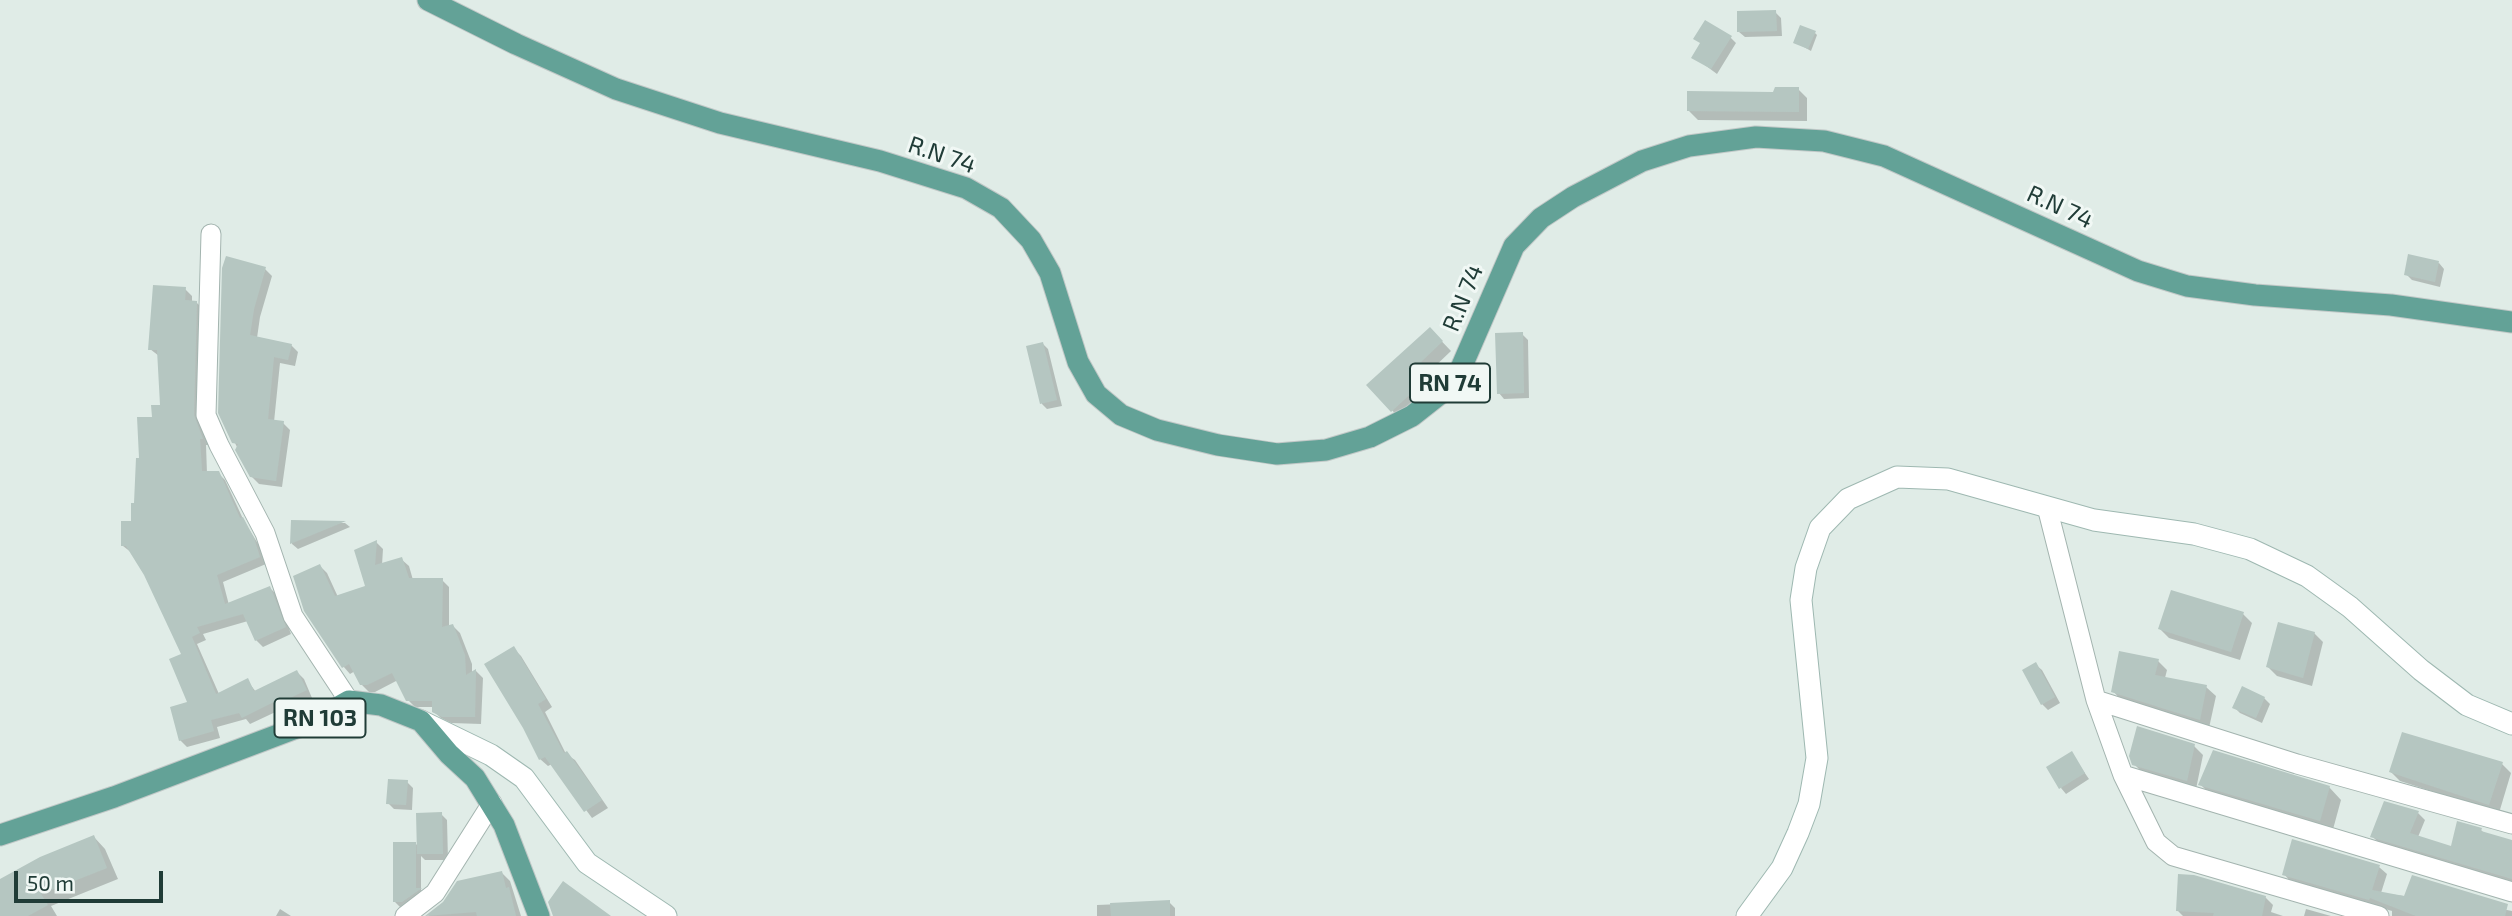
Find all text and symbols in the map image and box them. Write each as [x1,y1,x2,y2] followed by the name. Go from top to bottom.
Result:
[904,130,980,180] street label: R.N 74
[2022,179,2098,235] street label: R.N 74
[1437,260,1489,336] street label: R.N 74
[1410,364,1490,402] road number: RN 74
[274,698,366,738] road number: RN 103
[18,856,166,900] scale bar
[27,870,74,895] text: 50 m

